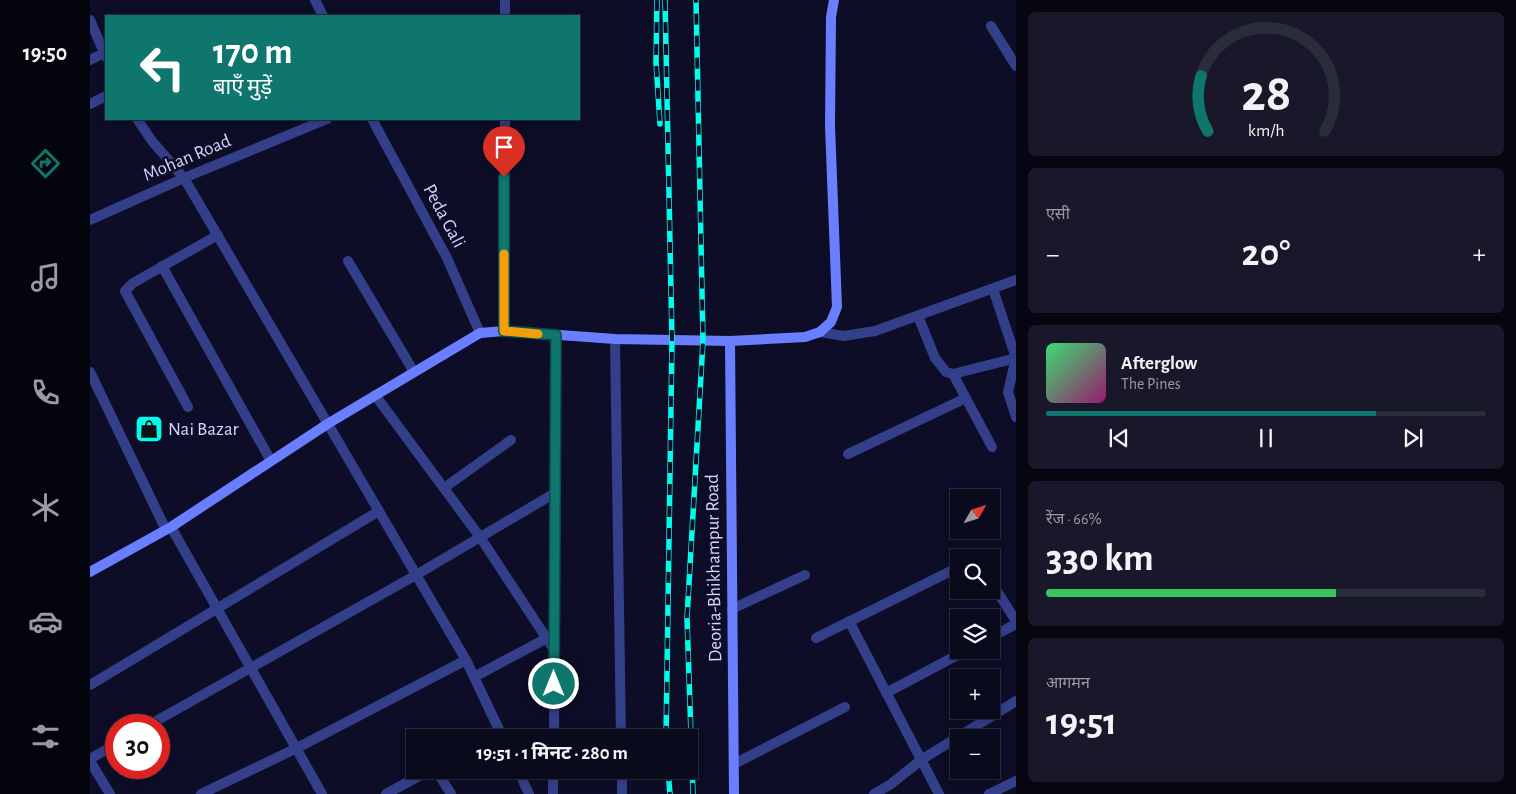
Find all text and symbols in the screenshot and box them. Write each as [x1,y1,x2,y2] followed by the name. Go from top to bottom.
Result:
[130,35,195,100] icon: left
[213,35,293,70] text: 170 m
[23,42,67,64] text: 19:50
[1241,68,1291,120] text: 28
[213,76,272,98] text: बाएँ मुड़ें
[1248,122,1284,140] text: km/h
[483,126,525,177] pin
[140,131,234,185] street label: Mohan Road
[490,133,518,161] icon: arrive
[28,146,63,181] icon: directions
[419,181,469,251] street label: Peda Gali
[1046,206,1070,222] text: एसी
[1242,235,1290,273] text: 20°
[1046,241,1059,269] text: −
[1473,241,1486,269] text: +
[28,260,63,295] icon: music
[1121,354,1197,373] text: Afterglow
[28,375,63,410] icon: phone
[1121,376,1181,392] text: The Pines
[134,414,164,444] shop icon: Nai Bazar
[168,420,239,439] place label: Nai Bazar
[1105,424,1133,452] icon: previous
[1252,424,1280,452] icon: pause
[1399,424,1427,452] icon: next
[703,474,725,662] street label: Deoria-Bhikhampur Road
[950,489,1000,539] north arrow
[950,489,1000,779] map controls
[28,490,63,525] icon: climate
[1046,511,1102,527] text: रेंज · 66%
[1046,540,1154,578] text: 330 km
[950,549,1000,599] button: search
[28,604,63,639] icon: car
[950,609,1000,659] button: layers
[527,657,579,709] position arrow
[950,669,1000,719] button: +
[1046,675,1090,691] text: आगमन
[1046,704,1117,742] text: 19:51
[105,714,170,779] speed limit sign: 30
[28,719,63,754] icon: filters
[950,729,1000,779] button: −
[476,744,628,763] text: 19:51 · 1 मिनट · 280 m

